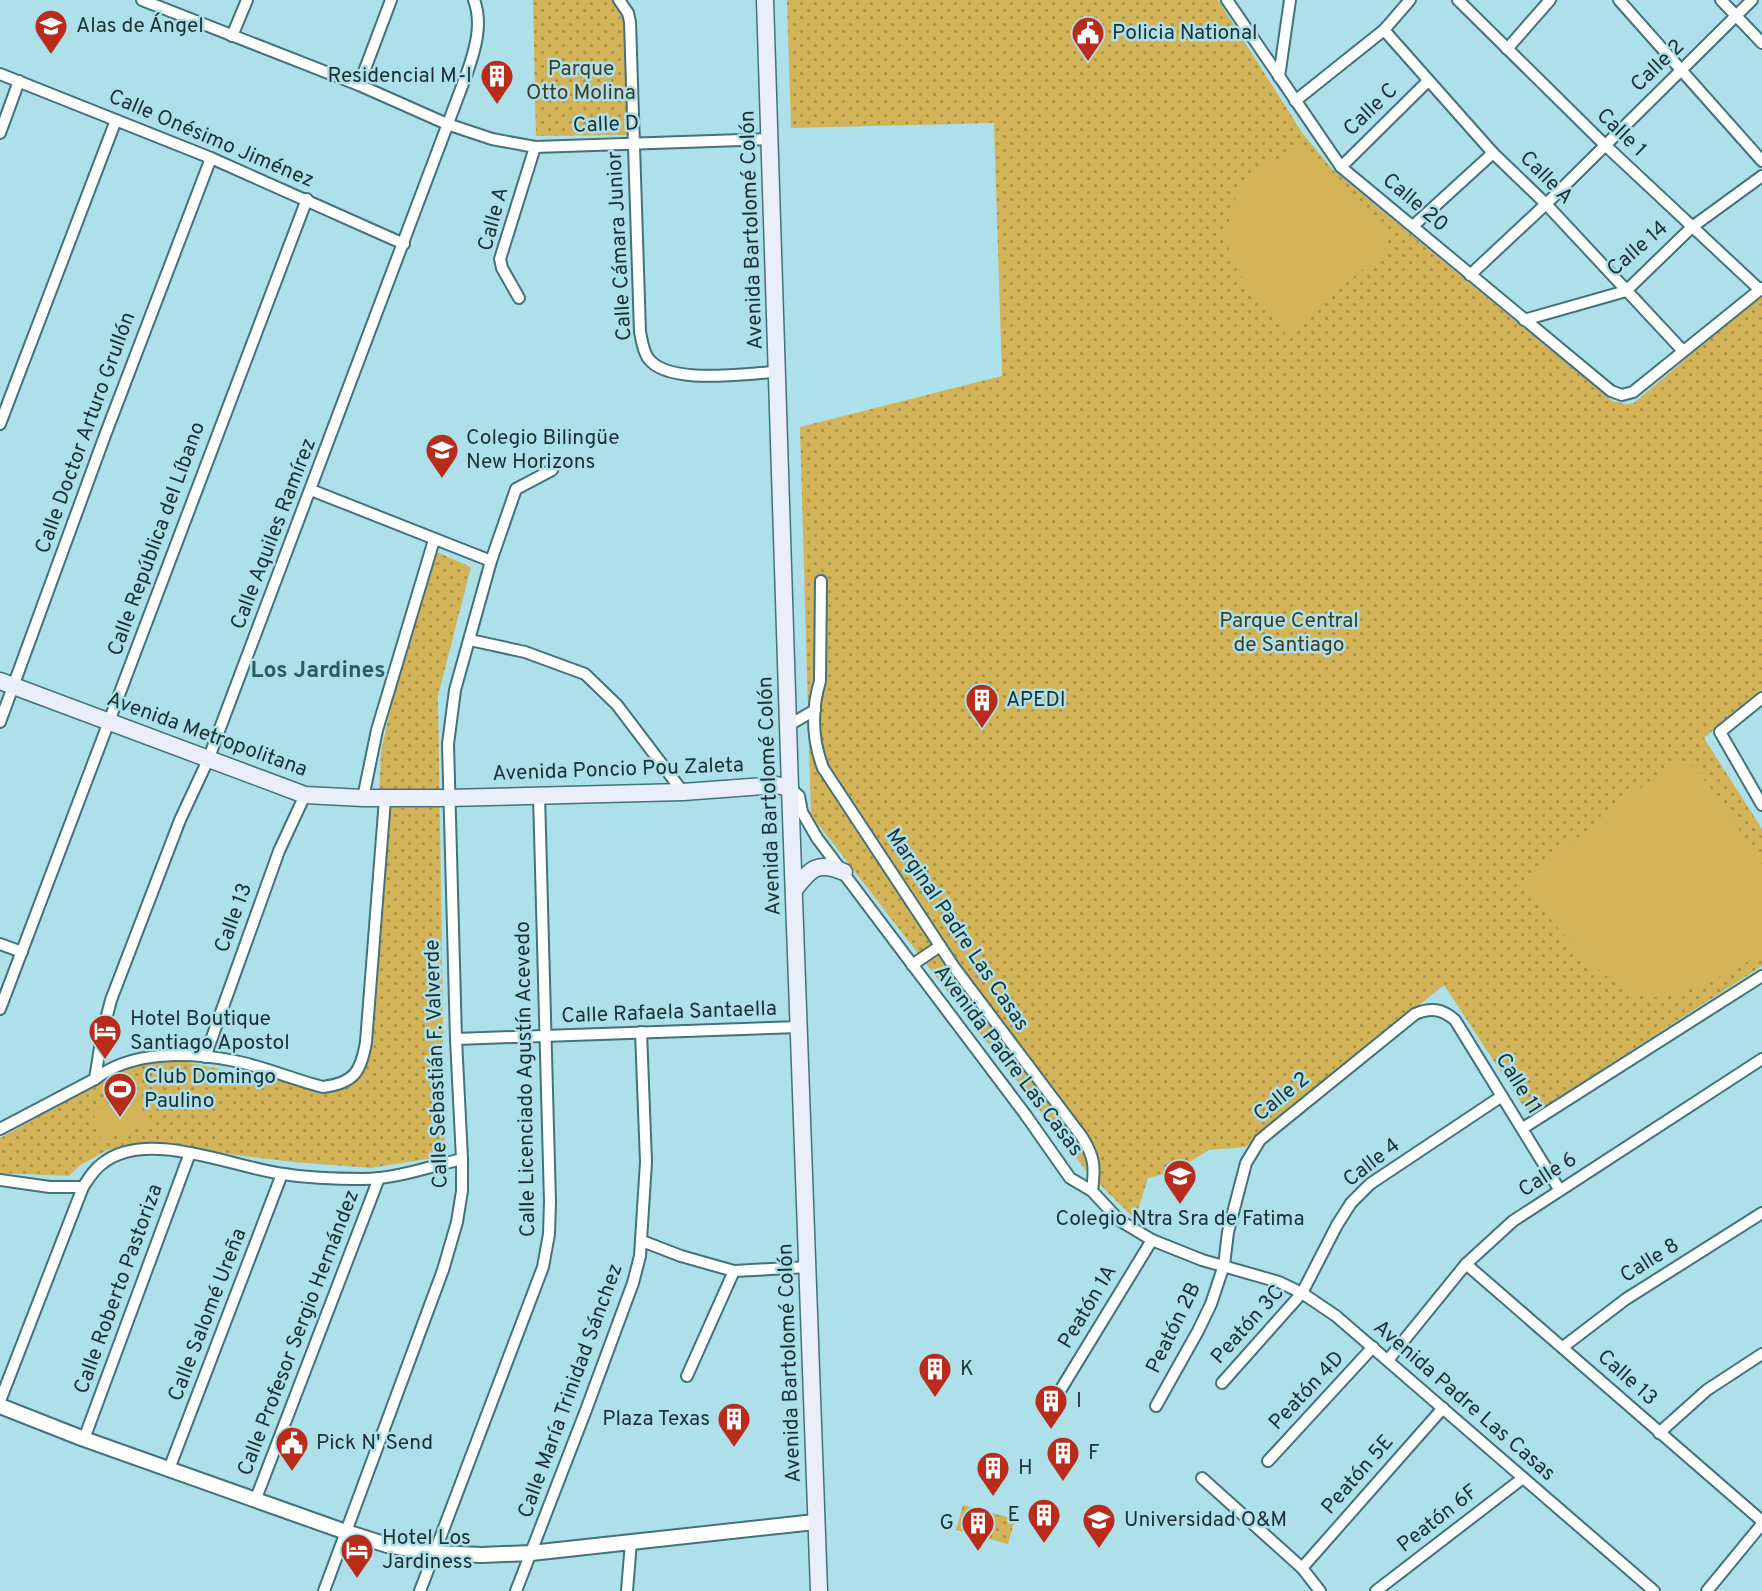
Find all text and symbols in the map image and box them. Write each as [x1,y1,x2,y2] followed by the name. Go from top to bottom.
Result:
[32,7,70,56] school or university icon: Alas de Ángel
[76,12,204,40] place label: Alas de Ángel
[1069,14,1107,63] public building icon: Policia National
[1112,20,1258,47] place label: Policia National
[1625,34,1691,98] street label: Calle 2
[526,56,636,107] park label: Parque Otto Molina
[478,57,516,106] building icon: Residencial M-I
[328,63,472,90] place label: Residencial M-I
[1338,78,1404,142] street label: Calle C
[104,83,318,195] street label: Calle Onésimo Jiménez
[1590,103,1652,163] street label: Calle 1
[572,110,640,140] street label: Calle D
[734,110,770,350] street label: Avenida Bartolomé Colón
[1513,145,1579,211] street label: Calle A
[602,151,638,341] street label: Calle Cámara Junior
[1376,168,1454,238] street label: Calle 20
[473,184,515,254] street label: Calle A
[1602,215,1674,283] street label: Calle 14
[30,309,142,557] street label: Calle Doctor Arturo Grullón
[102,418,212,660] street label: Calle República del Líbano
[466,425,619,476] place label: Colegio Bilingüe New Horizons
[423,431,461,480] school or university icon: Colegio Bilingüe New Horizons
[225,434,323,634] street label: Calle Aquiles Ramírez
[1219,608,1359,659] park label: Parque Central de Santiago
[250,657,386,686] district label: Los Jardines
[752,676,788,916] street label: Avenida Bartolomé Colón
[963,681,1001,730] building icon: APEDI
[103,686,311,784] street label: Avenida Metropolitana
[1006,687,1066,714] place label: APEDI
[492,752,744,788] street label: Avenida Poncio Pou Zaleta
[879,824,1035,1036] street label: Marginal Padre Las Casas
[209,879,259,957] street label: Calle 13
[510,921,542,1237] street label: Calle Licenciado Agustín Acevedo
[419,939,455,1189] street label: Calle Sebastián F. Valverde
[927,960,1089,1162] street label: Avenida Padre Las Casas
[561,996,777,1030] street label: Calle Rafaela Santaella
[130,1006,290,1057] place label: Hotel Boutique Santiago Apostol
[86,1012,124,1061] hotel icon: Hotel Boutique Santiago Apostol
[1489,1048,1547,1120] street label: Calle 11
[144,1064,276,1115] place label: Club Domingo Paulino
[1248,1066,1316,1128] street label: Calle 2
[101,1070,139,1119] sports icon: Club Domingo Paulino
[1338,1132,1406,1194] street label: Calle 4
[1514,1146,1582,1204] street label: Calle 6
[1161,1157,1199,1206] school or university icon: Colegio Ntra Sra de Fatima
[68,1180,170,1398] street label: Calle Roberto Pastoriza
[232,1186,366,1480] street label: Calle Profesor Sergio Hernández
[1055,1206,1305,1233] place label: Colegio Ntra Sra de Fatima
[163,1225,253,1405] street label: Calle Salomé Ureña
[1615,1232,1685,1290] street label: Calle 8
[772,1243,808,1483] street label: Avenida Bartolomé Colón
[512,1260,630,1522] street label: Calle María Trinidad Sánchez
[1053,1260,1123,1354] street label: Peatón 1A
[1140,1278,1208,1378] street label: Peatón 2B
[1205,1280,1291,1370] street label: Peatón 3C
[1367,1314,1561,1488] street label: Avenida Padre Las Casas
[1591,1344,1663,1412] street label: Calle 13
[1263,1346,1351,1436] street label: Peatón 4D
[916,1350,954,1399] building icon: K
[960,1356,974,1383] place label: K
[1032,1382,1070,1431] building icon: I
[1076,1388,1082,1415] place label: I
[715,1400,753,1449] building icon: Plaza Texas
[602,1406,710,1433] place label: Plaza Texas
[273,1424,311,1473] public building icon: Pick N' Send
[316,1430,433,1457] place label: Pick N' Send
[1316,1430,1400,1520] street label: Peatón 5E
[1044,1434,1082,1483] building icon: F
[1088,1440,1100,1467] place label: F
[974,1449,1012,1498] building icon: H
[1018,1455,1033,1482] place label: H
[1392,1479,1484,1559] street label: Peatón 6F
[1025,1496,1063,1545] building icon: E
[1080,1501,1118,1550] school or university icon: Universidad O&M
[1007,1502,1020,1529] place label: E
[959,1504,997,1553] building icon: G
[1124,1507,1287,1534] place label: Universidad O&M
[940,1510,954,1537] place label: G
[382,1525,473,1576] place label: Hotel Los Jardiness
[338,1531,376,1580] hotel icon: Hotel Los Jardiness

